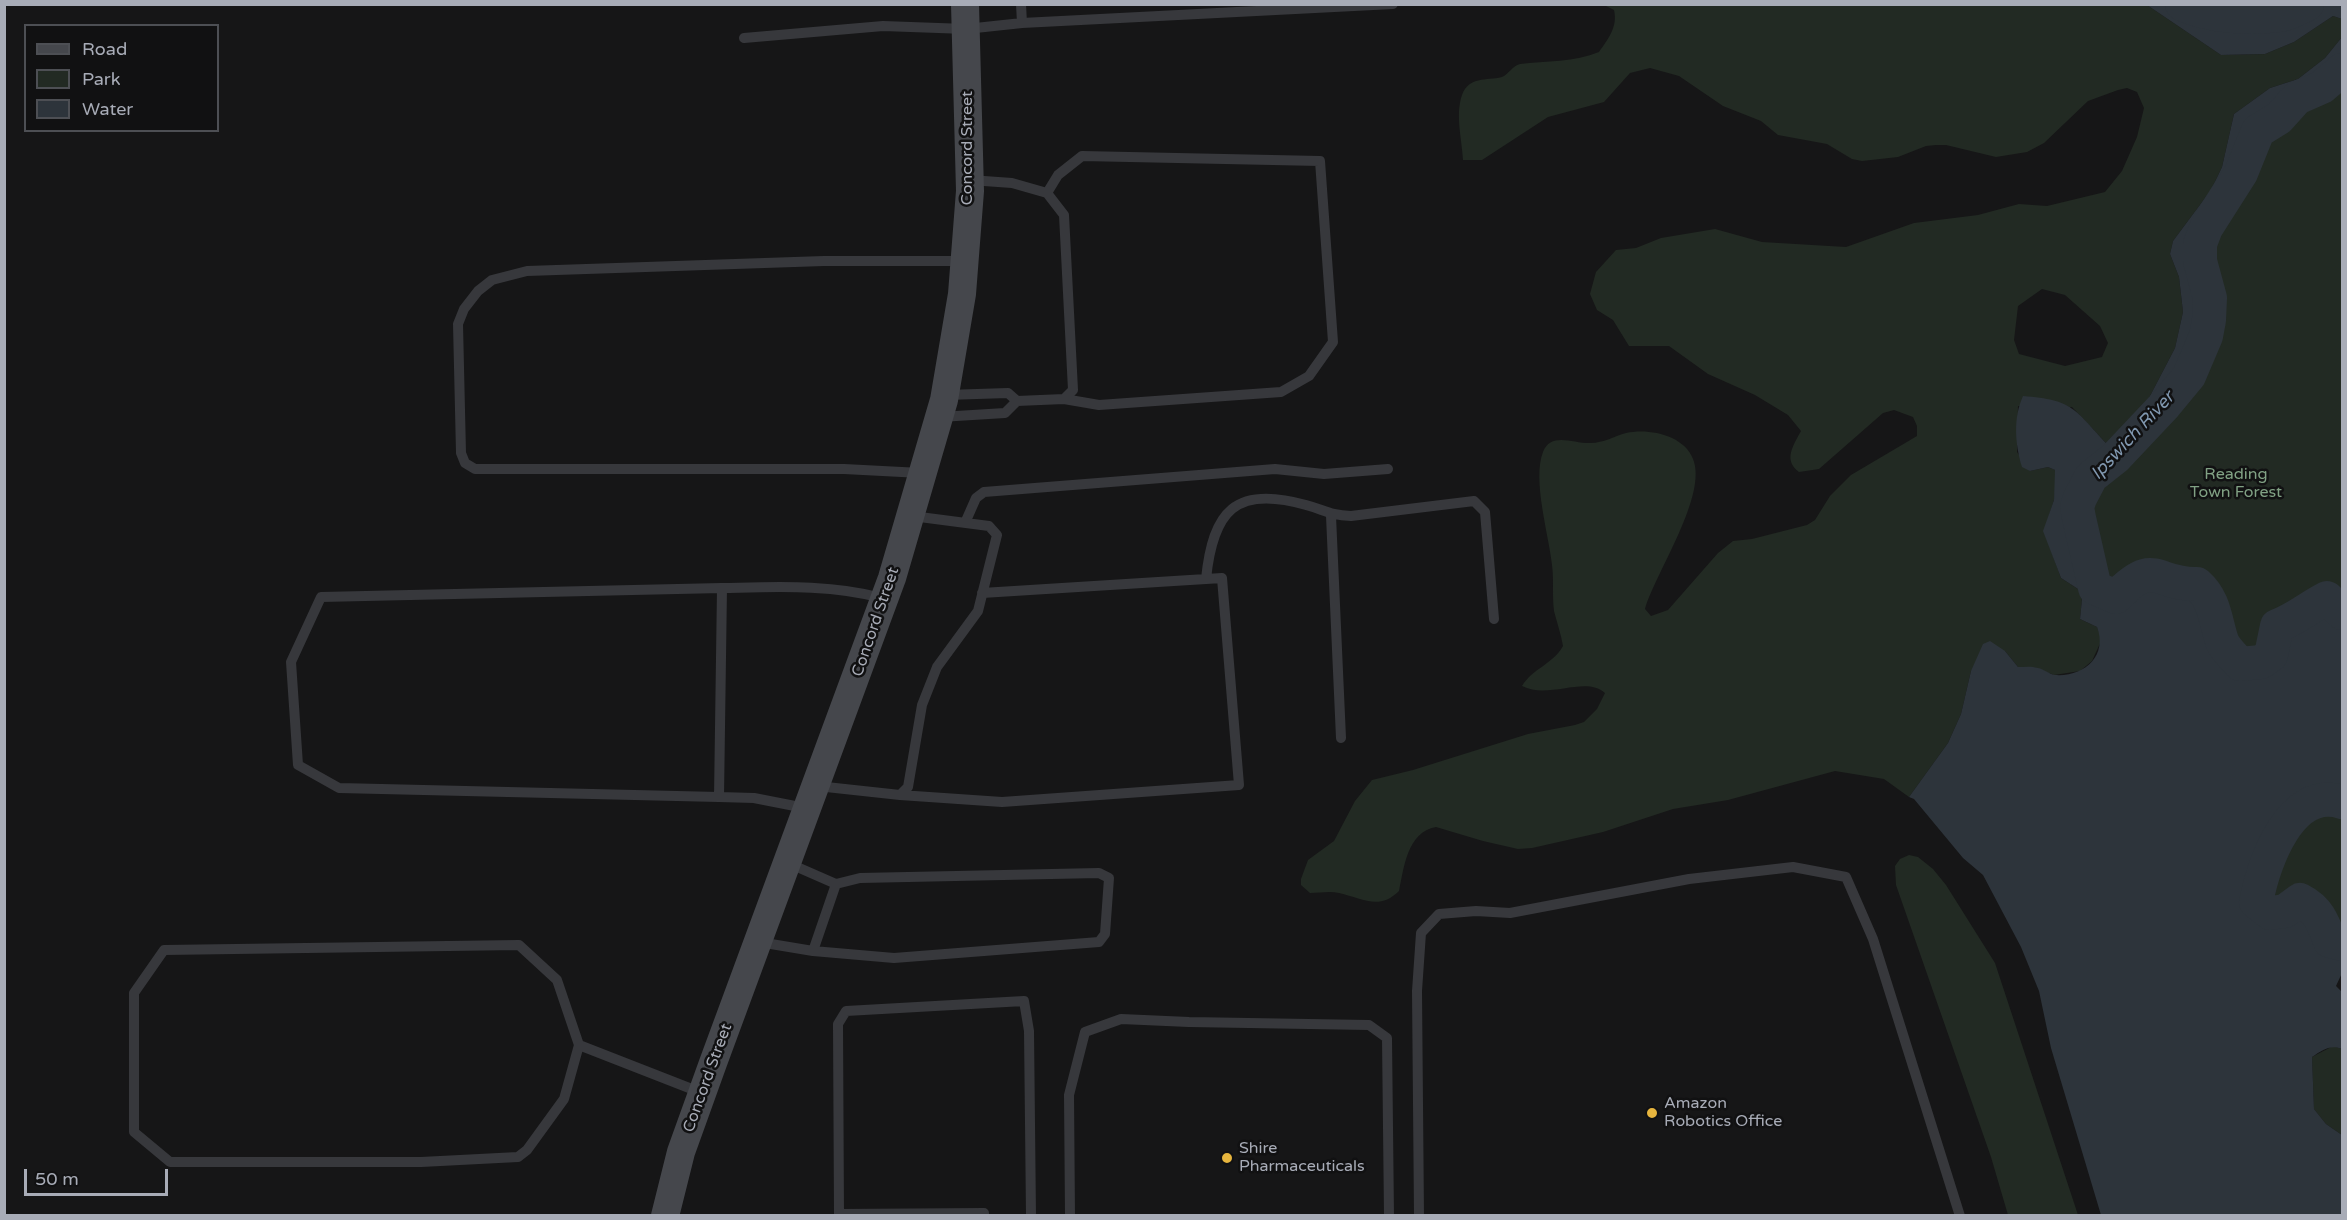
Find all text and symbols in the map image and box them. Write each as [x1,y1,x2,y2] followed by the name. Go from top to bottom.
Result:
[24,24,219,132] legend
[82,38,127,60] text: Road
[82,68,120,90] text: Park
[958,91,978,205] street label: Concord Street
[82,98,133,120] text: Water
[2087,387,2179,485] water label: Ipswich River
[2190,465,2282,503] park label: Reading Town Forest
[848,565,904,679] street label: Concord Street
[679,1021,737,1135] street label: Concord Street
[1664,1094,1782,1132] place label: Amazon Robotics Office
[1645,1106,1659,1120] marker: Amazon Robotics Office
[1239,1139,1365,1177] place label: Shire Pharmaceuticals
[1220,1151,1234,1165] marker: Shire Pharmaceuticals
[27,1157,171,1195] scale bar
[35,1168,79,1190] text: 50 m

